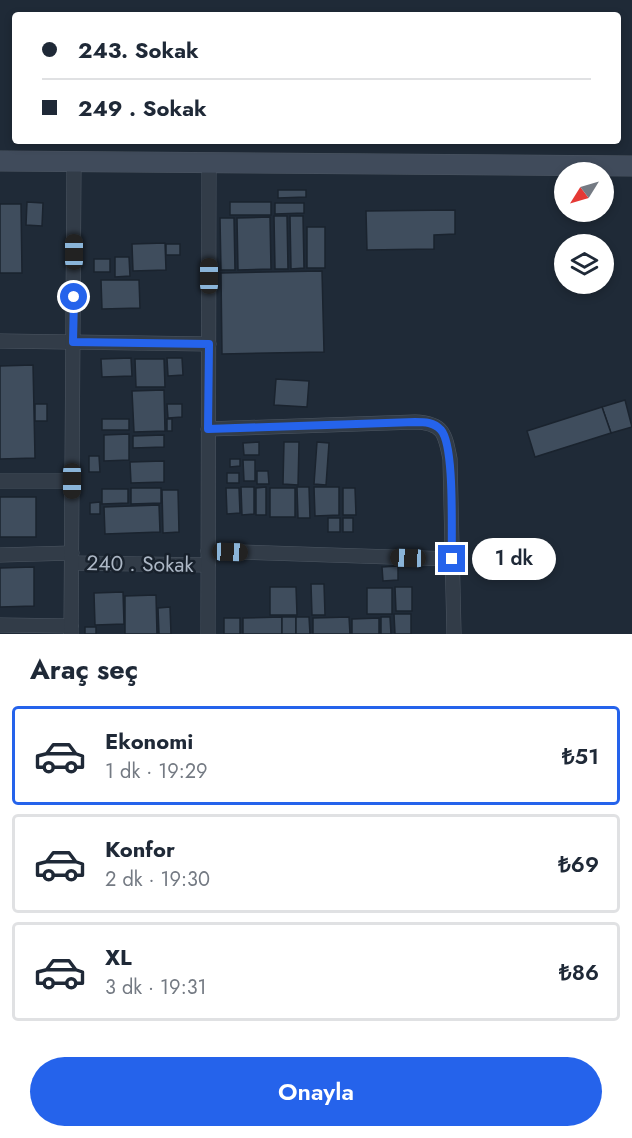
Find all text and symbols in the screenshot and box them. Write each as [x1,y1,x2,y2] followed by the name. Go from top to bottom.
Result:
[78,34,199,66] text: 243. Sokak
[78,92,207,124] text: 249 . Sokak
[554,162,614,222] north arrow
[554,162,614,294] map controls
[65,234,83,270] car
[554,234,614,294] button: layers
[200,258,218,294] car
[60,283,87,310] route start
[63,463,81,499] car
[473,538,557,580] callout: 1 dk
[212,542,248,562] car
[495,544,533,573] text: 1 dk
[438,545,465,572] route end
[86,548,195,580] street label: 240 . Sokak
[390,548,426,568] car
[30,650,138,689] text: Araç seç
[105,725,193,757] text: Ekonomi
[33,729,87,783] icon: car
[562,740,599,772] text: ₺51
[105,757,208,786] text: 1 dk · 19:29
[105,833,175,865] text: Konfor
[33,837,87,891] icon: car
[558,848,599,880] text: ₺69
[105,865,210,894] text: 2 dk · 19:30
[105,941,132,973] text: XL
[33,945,87,999] icon: car
[559,956,599,988] text: ₺86
[105,973,207,1002] text: 3 dk · 19:31
[30,1057,602,1126] button: Onayla

